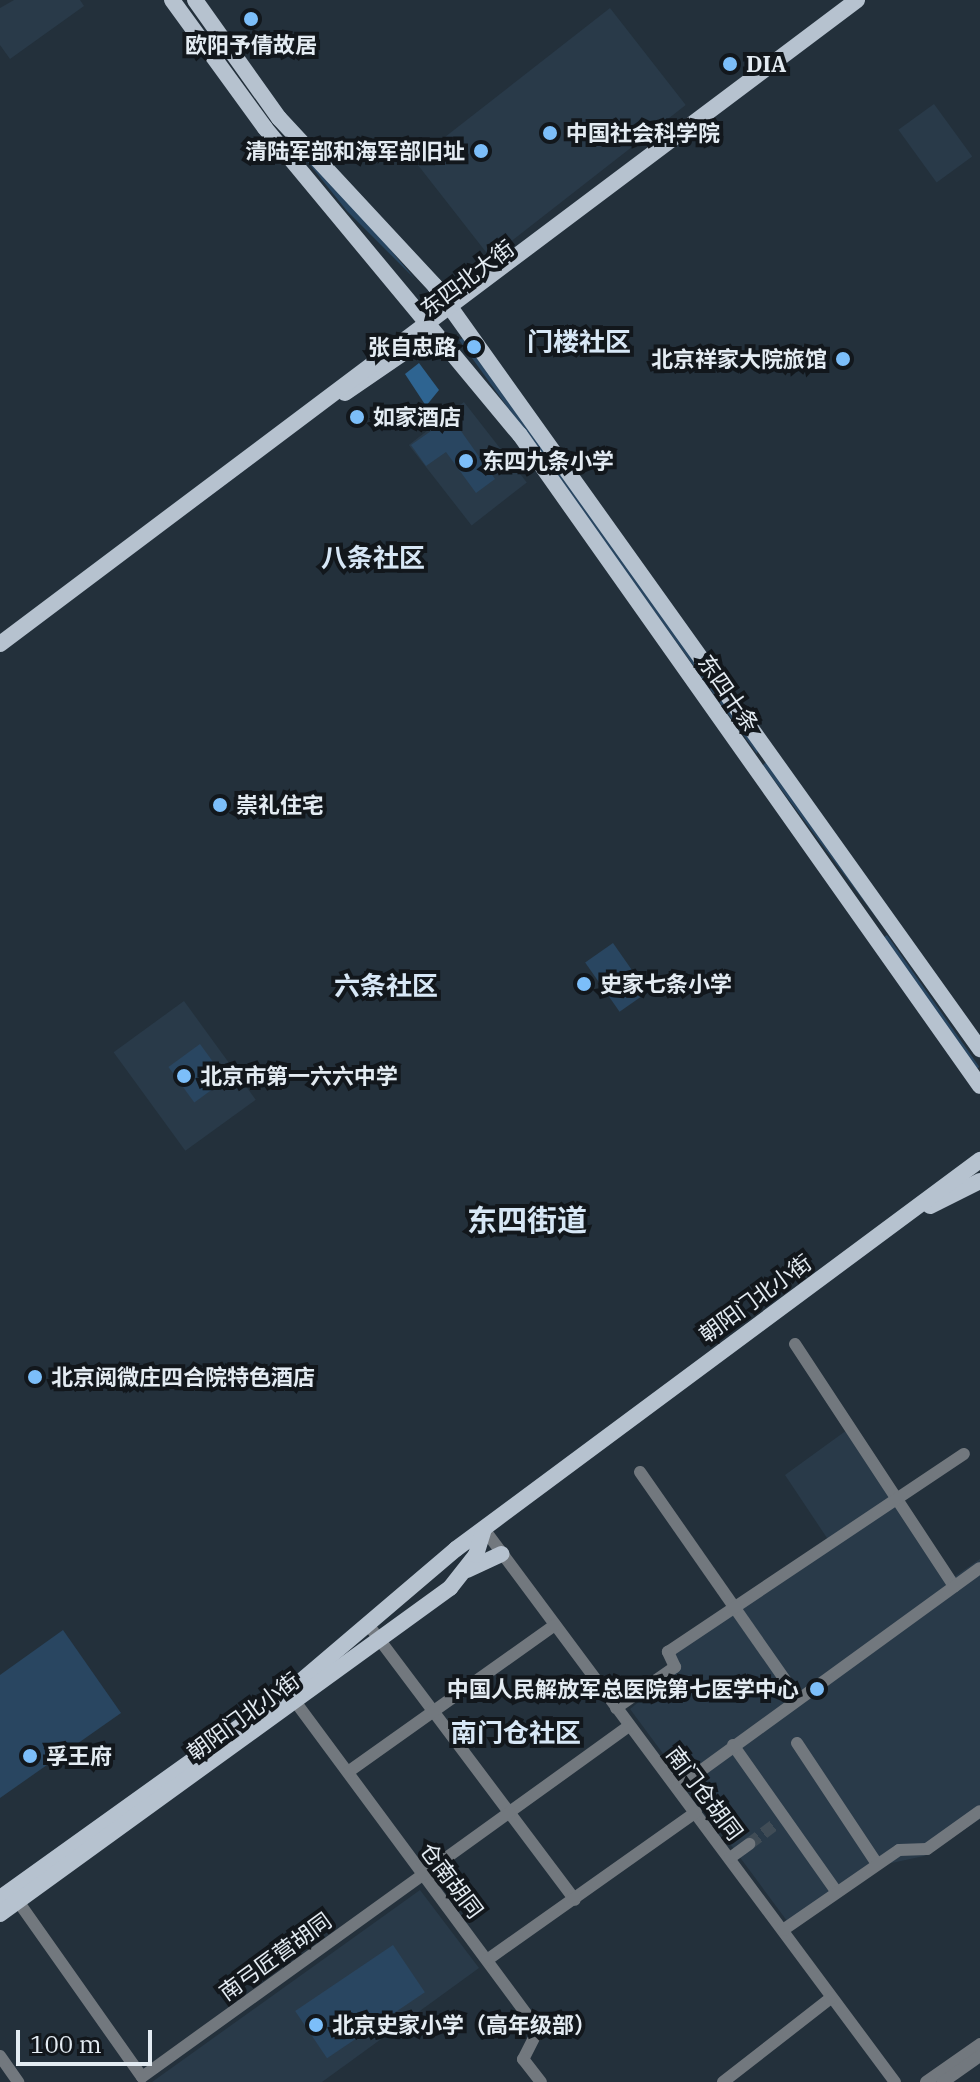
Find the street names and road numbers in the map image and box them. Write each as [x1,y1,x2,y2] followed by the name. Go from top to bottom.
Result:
[415,234,519,322] street label: 东四北大街
[693,649,765,737] street label: 东四十条
[694,1249,816,1347] street label: 朝阳门北小街
[182,1667,304,1765] street label: 朝阳门北小街
[661,1741,749,1845] street label: 南门仓胡同
[415,1837,489,1923] street label: 仓南胡同
[214,1907,336,2005] street label: 南弓匠营胡同

